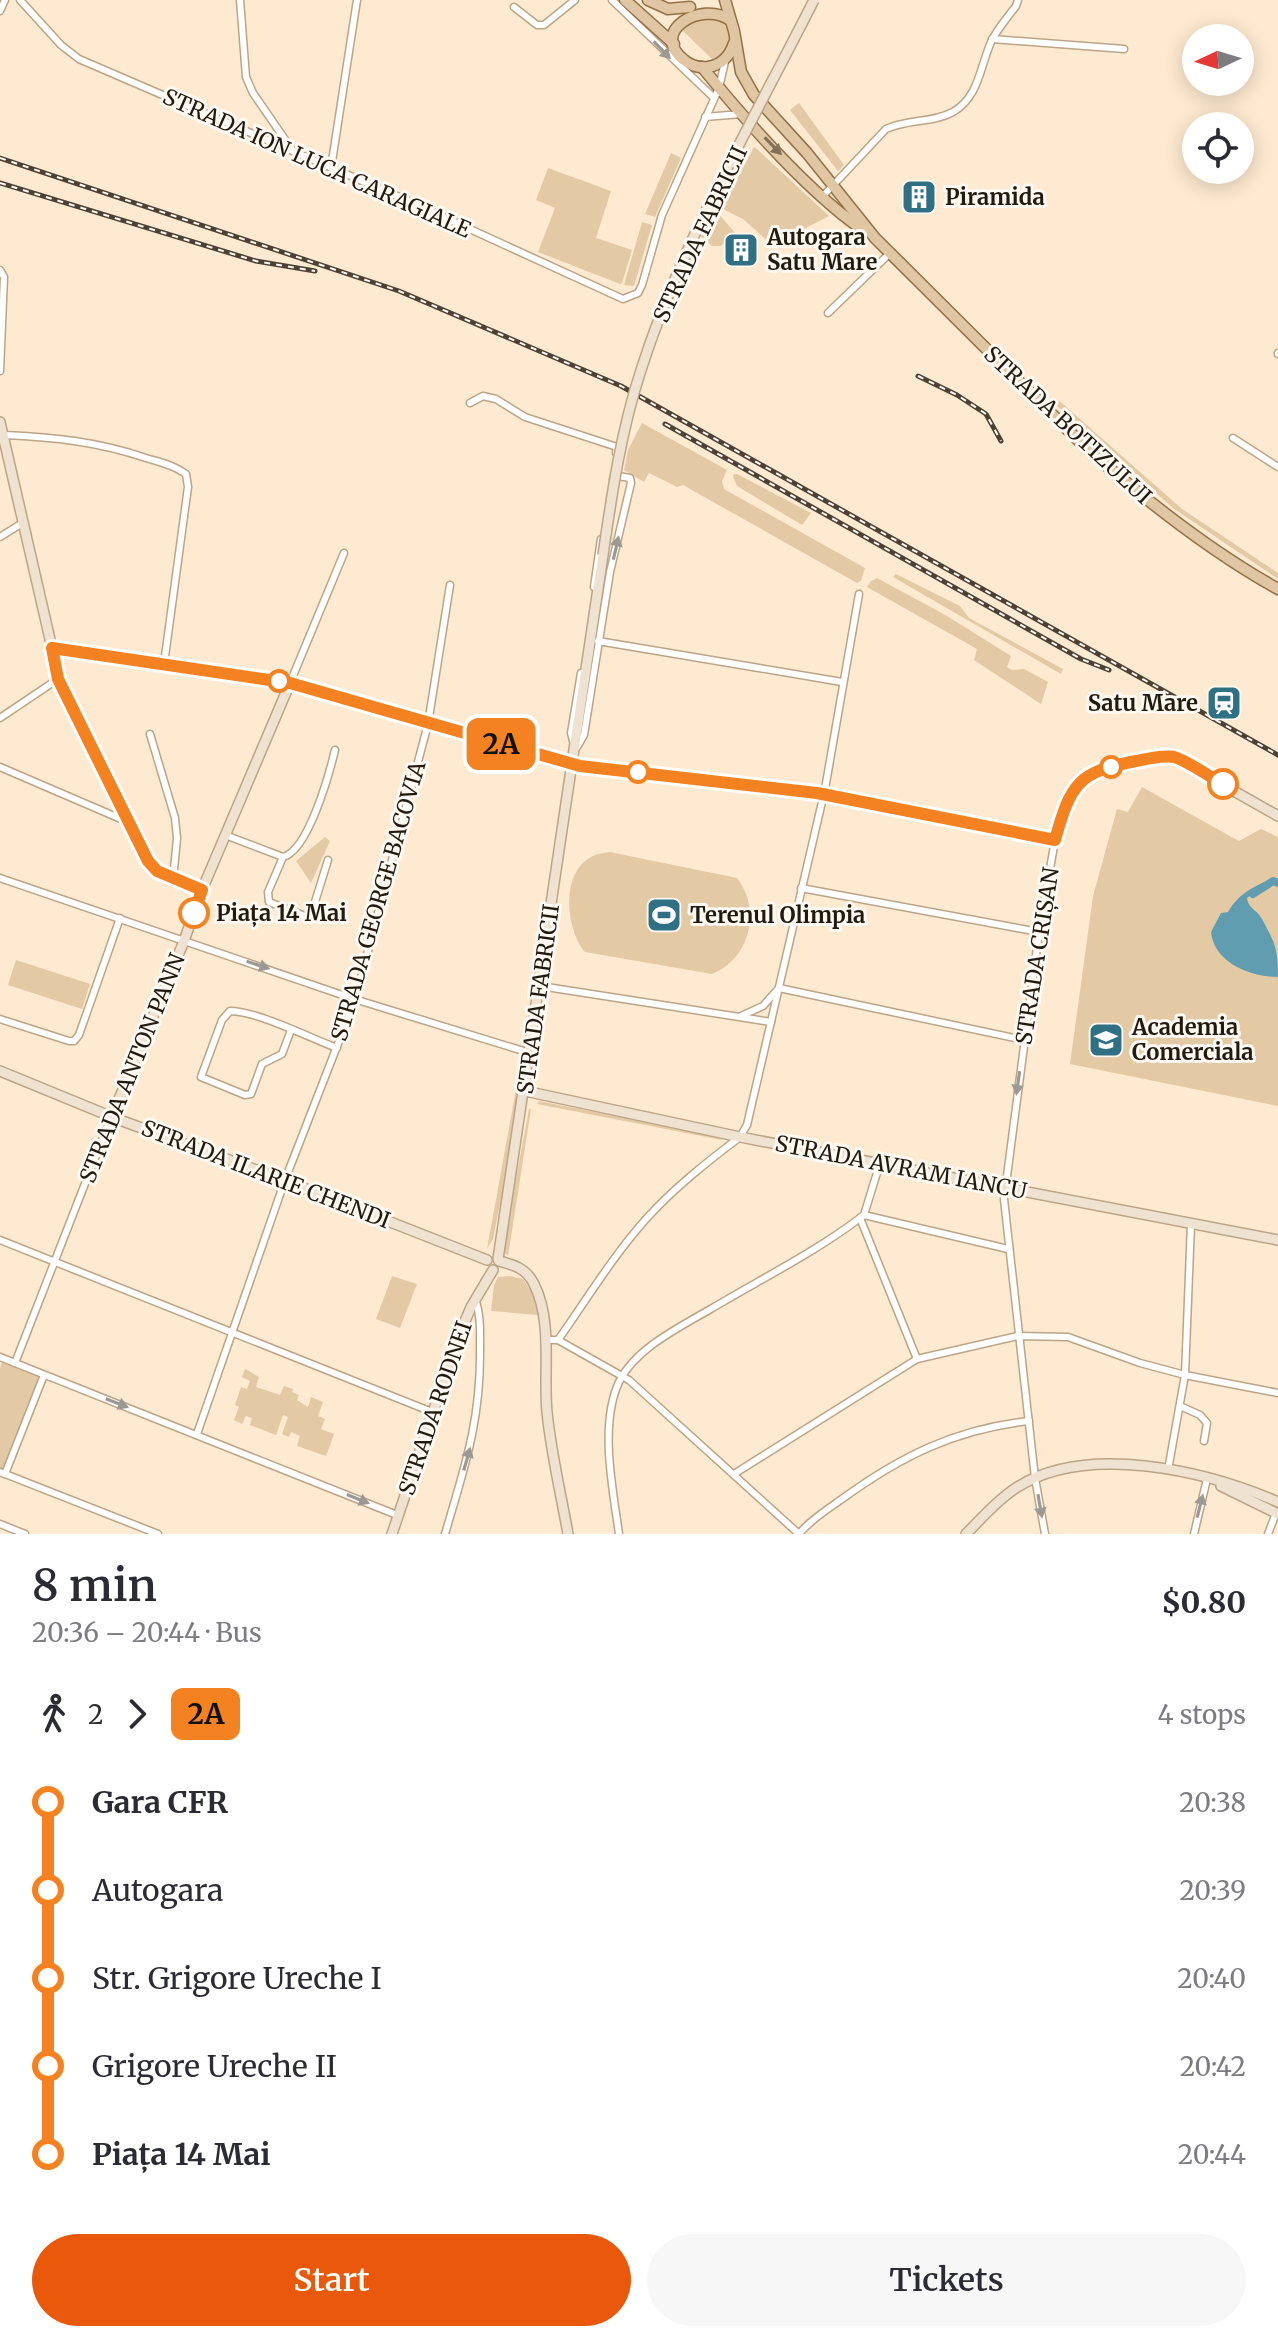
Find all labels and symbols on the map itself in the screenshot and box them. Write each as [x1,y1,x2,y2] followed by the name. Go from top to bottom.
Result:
[1182,24,1254,96] north arrow
[652,40,671,59] one-way arrow
[159,82,475,244] street label: STRADA ION LUCA CARAGIALE
[763,136,781,155] one-way arrow
[647,141,753,327] street label: STRADA FABRICII
[900,178,938,216] building icon: Piramida
[945,183,1045,211] place label: Piramida
[766,223,877,276] place label: Autogara Satu Mare
[722,231,760,269] building icon: Autogara Satu Mare
[978,340,1158,510] street label: STRADA BOTIZULUI
[610,536,623,561] one-way arrow
[268,670,290,692] unlabelled marker
[1205,684,1243,722] station icon: Satu Mare
[1088,689,1198,717] place label: Satu Mare
[465,718,537,770] line badge: 2A
[1100,756,1122,778] unlabelled marker
[325,757,432,1044] street label: STRADA GEORGE BACOVIA
[627,761,649,783] unlabelled marker
[1208,769,1238,799] unlabelled marker
[1009,865,1065,1047] street label: STRADA CRIȘAN
[645,896,683,934] sports icon: Terenul Olimpia
[179,898,209,928] marker: Piața 14 Mai
[216,899,347,927] place label: Piața 14 Mai
[690,901,865,929] place label: Terenul Olimpia
[511,902,565,1096] street label: STRADA FABRICII
[73,949,191,1187] street label: STRADA ANTON PANN
[246,960,270,972] one-way arrow
[1131,1013,1254,1066] place label: Academia Comerciala
[1087,1021,1125,1059] school or university icon: Academia Comerciala
[1011,1071,1024,1096] one-way arrow
[138,1114,394,1234] street label: STRADA ILARIE CHENDI
[773,1129,1029,1205] street label: STRADA AVRAM IANCU
[392,1317,478,1499] street label: STRADA RODNEI
[105,1397,129,1410] one-way arrow
[461,1447,474,1471] one-way arrow
[346,1493,370,1506] one-way arrow
[1035,1494,1047,1519] one-way arrow
[1195,1494,1207,1519] one-way arrow

